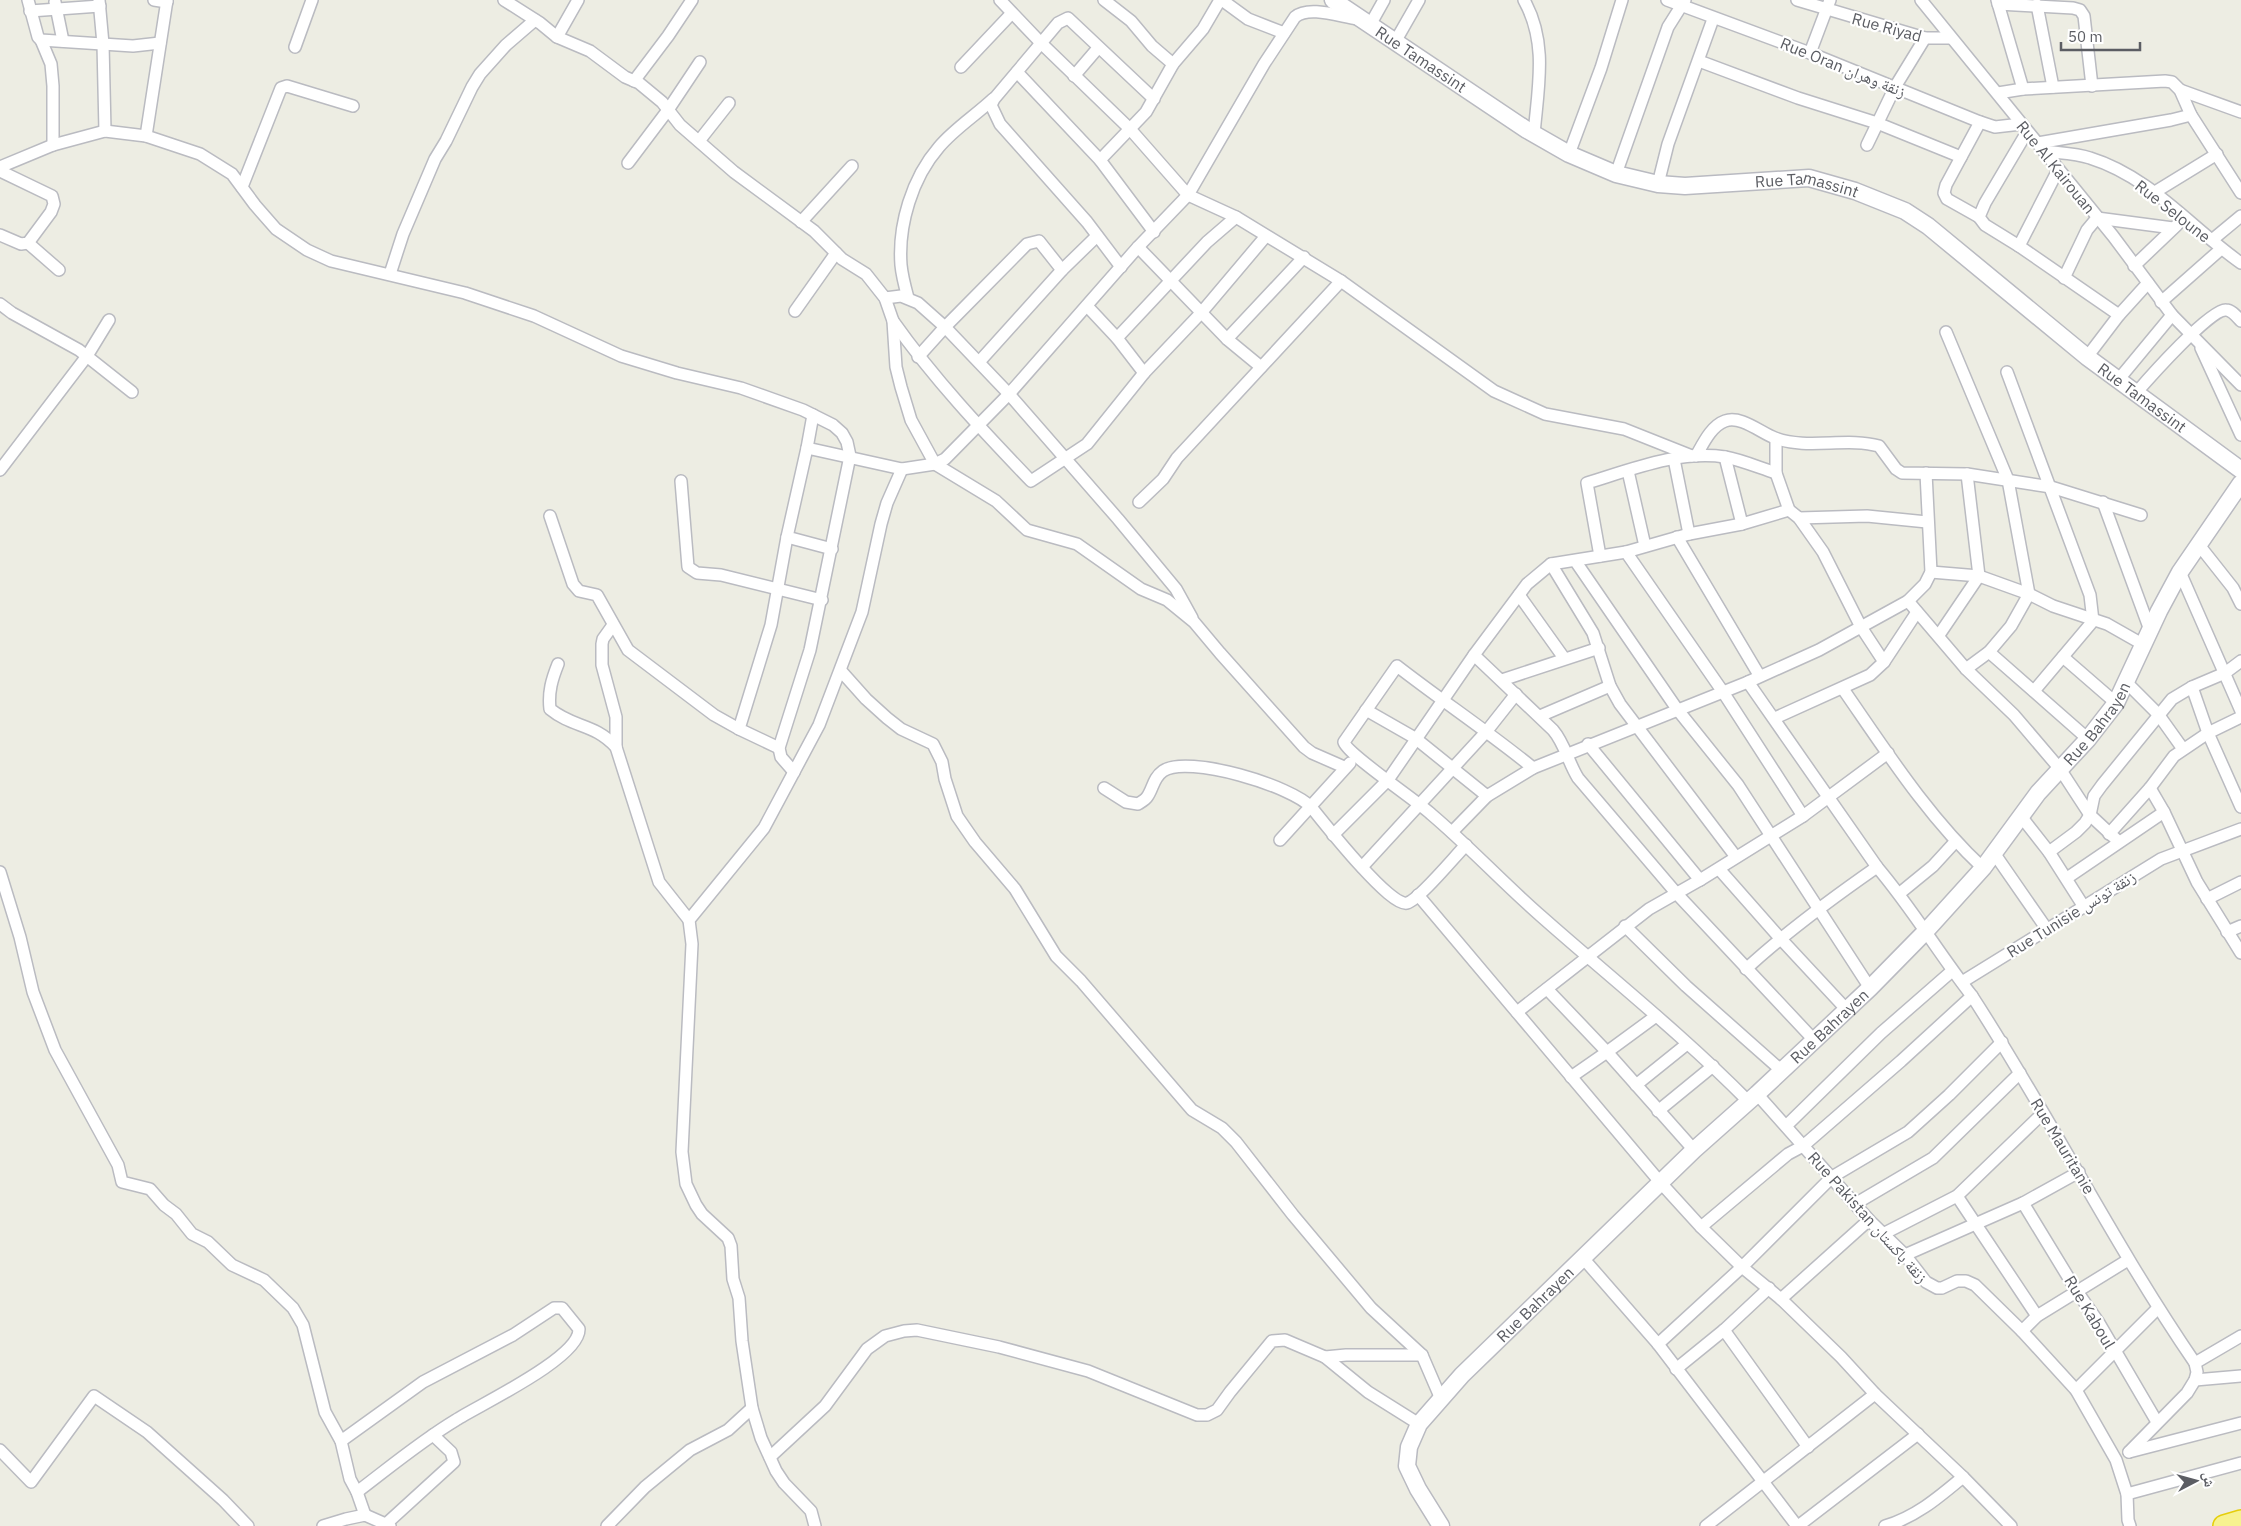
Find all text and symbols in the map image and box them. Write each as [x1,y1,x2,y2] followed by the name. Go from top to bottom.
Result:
[1850,8,1924,46] street label: Rue Riyad
[2061,20,2140,52] scale bar
[1372,21,1470,97] street label: Rue Tamassint
[2068,27,2103,46] text: 50 m
[1777,33,1909,102] street label: Rue Oran زنقة وهران
[2012,116,2100,218] street label: Rue Al Kairouan
[1754,167,1862,202] street label: Rue Tamassint
[2131,175,2215,247] street label: Rue Seloune
[2094,358,2190,437] street label: Rue Tamassint
[2059,679,2134,770] street label: Rue Bahrayen
[2003,866,2140,963] street label: Rue Tunisie زنقة تونس
[1786,985,1873,1068] street label: Rue Bahrayen
[2027,1094,2100,1198] street label: Rue Mauritanie
[1803,1147,1932,1287] street label: Rue Pakistan زنقة باكستان
[1492,1262,1578,1346] street label: Rue Bahrayen
[2060,1272,2120,1352] street label: Rue Kaboul
[2171,1456,2221,1506] north arrow
[2199,1471,2219,1488] text: ش

